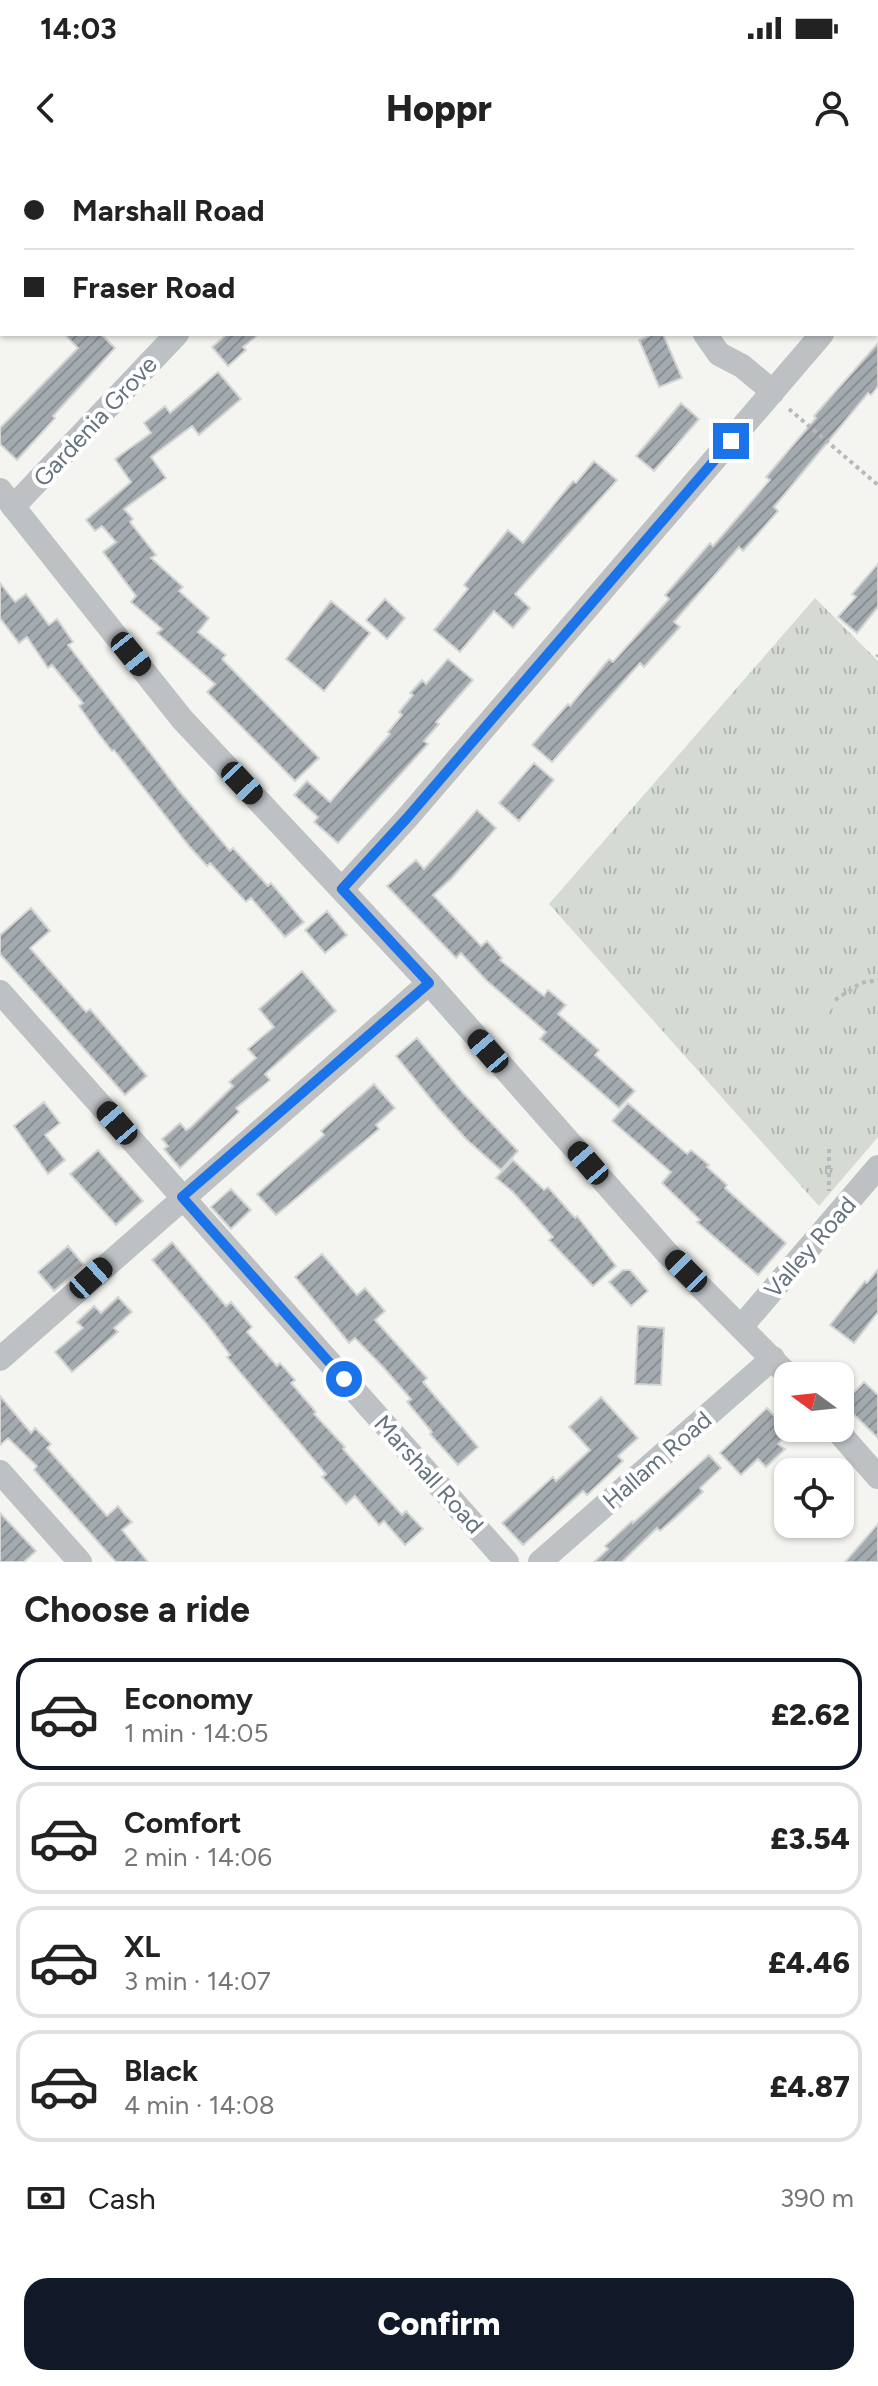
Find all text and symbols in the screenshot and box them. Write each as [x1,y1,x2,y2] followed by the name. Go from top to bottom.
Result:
[40,10,117,47] text: 14:03
[24,86,68,130] icon: back
[810,86,854,130] icon: person
[386,87,492,130] text: Hoppr
[72,192,265,229] text: Marshall Road
[72,269,235,306] text: Fraser Road
[27,350,163,492] street label: Gardenia Grove
[713,423,749,459] route end
[107,628,155,680] car
[217,757,267,809] car
[463,1025,513,1077] car
[92,1097,142,1149] car
[563,1137,613,1189] car
[758,1190,862,1304] street label: Valley Road
[661,1246,711,1296] car
[65,1253,117,1303] car
[326,1361,362,1397] route start
[774,1362,854,1442] north arrow
[774,1362,854,1538] map controls
[597,1405,717,1515] street label: Hallam Road
[368,1409,490,1539] street label: Marshall Road
[774,1458,854,1538] button: locate
[24,1588,250,1631] text: Choose a ride
[28,1678,100,1750] icon: car
[124,1680,253,1717] text: Economy
[771,1696,850,1733] text: £2.62
[124,1717,268,1749] text: 1 min · 14:05
[28,1802,100,1874] icon: car
[124,1804,242,1841] text: Comfort
[770,1820,850,1857] text: £3.54
[124,1841,272,1873] text: 2 min · 14:06
[28,1926,100,1998] icon: car
[124,1928,160,1965] text: XL
[768,1944,850,1981] text: £4.46
[124,1965,271,1997] text: 3 min · 14:07
[28,2050,100,2122] icon: car
[124,2052,198,2089] text: Black
[769,2068,850,2105] text: £4.87
[124,2089,275,2121] text: 4 min · 14:08
[24,2176,68,2220] icon: cash
[88,2180,156,2217] text: Cash
[780,2182,854,2214] text: 390 m
[24,2278,854,2370] button: Confirm

